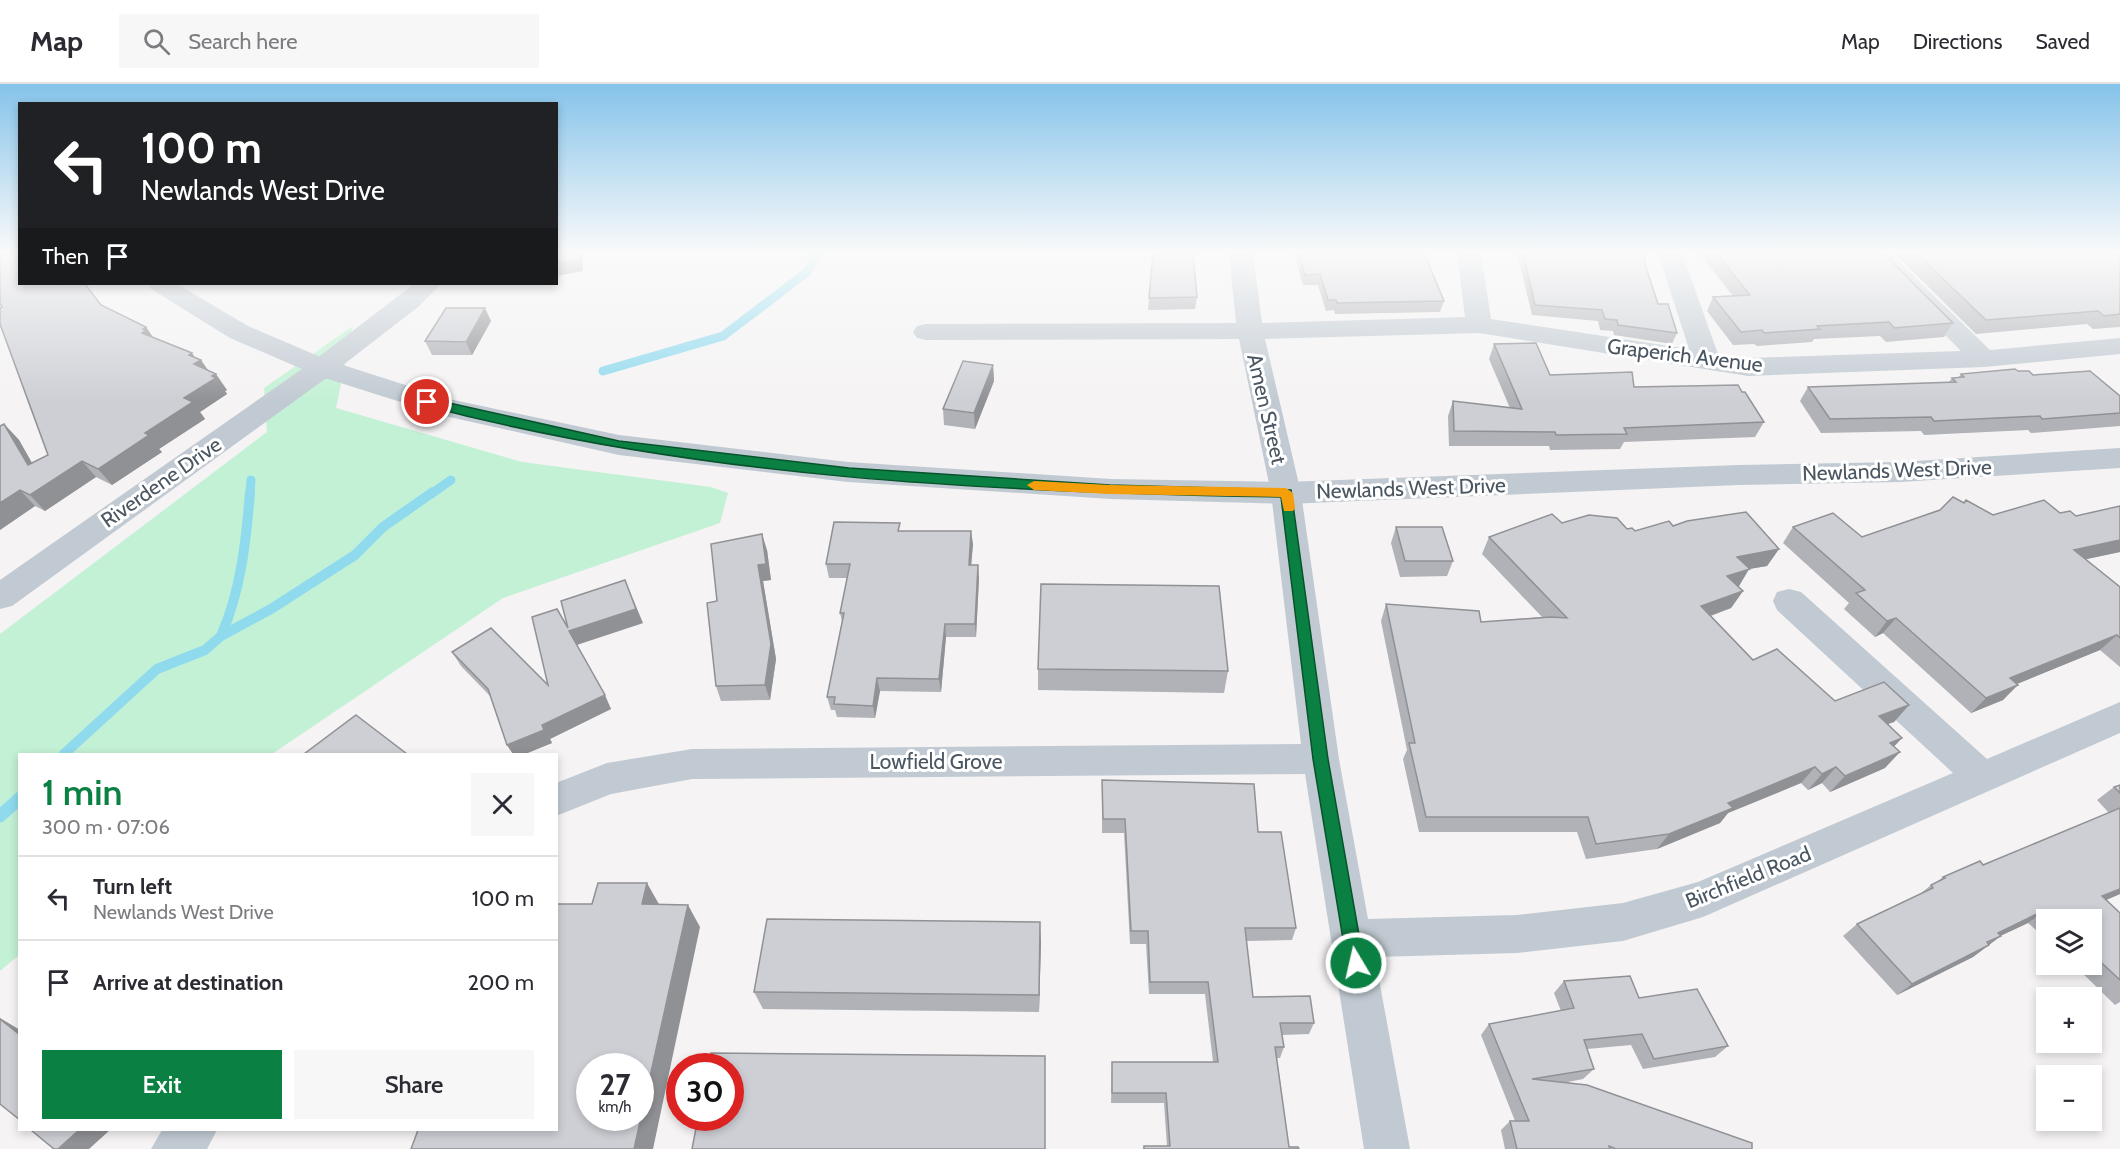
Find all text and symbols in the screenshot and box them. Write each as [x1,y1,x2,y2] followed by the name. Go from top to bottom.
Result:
[119,14,539,68] search box
[30,24,83,58] text: Map
[140,25,173,58] icon: search
[188,28,297,55] text: Search here
[1841,29,1880,54] text: Map
[1913,29,2002,54] text: Directions
[2035,29,2090,54] text: Saved
[141,122,262,174] text: 100 m
[42,126,120,204] icon: left
[141,174,385,207] text: Newlands West Drive
[101,240,134,273] icon: arrive
[42,243,89,270] text: Then
[1606,333,1764,377] street label: Graperich Avenue
[1242,351,1292,467] street label: Amen Street
[401,376,452,427] pin
[410,385,443,418] icon: arrive
[96,431,226,533] street label: Riverdene Drive
[1802,454,1992,486] street label: Newlands West Drive
[1316,472,1506,504] street label: Newlands West Drive
[870,749,1003,774] street label: Lowfield Grove
[42,770,122,814] text: 1 min
[471,773,534,836] button: close
[42,815,170,839] text: 300 m · 07:06
[1682,841,1814,913] street label: Birchfield Road
[93,873,172,900] text: Turn left
[42,882,75,915] icon: left
[472,885,534,912] text: 100 m
[93,900,274,924] text: Newlands West Drive
[2036,909,2102,1131] map controls
[2036,909,2102,975] button: layers
[1324,931,1388,995] position arrow
[42,966,75,999] icon: arrive
[93,969,283,996] text: Arrive at destination
[468,969,534,996] text: 200 m
[2036,987,2102,1053] button: +
[42,1050,282,1119] button: Exit
[294,1050,534,1119] button: Share
[666,1053,744,1131] speed limit sign: 30
[2036,1065,2102,1131] button: −
[599,1066,631,1103] text: 27
[599,1098,631,1116] text: km/h

